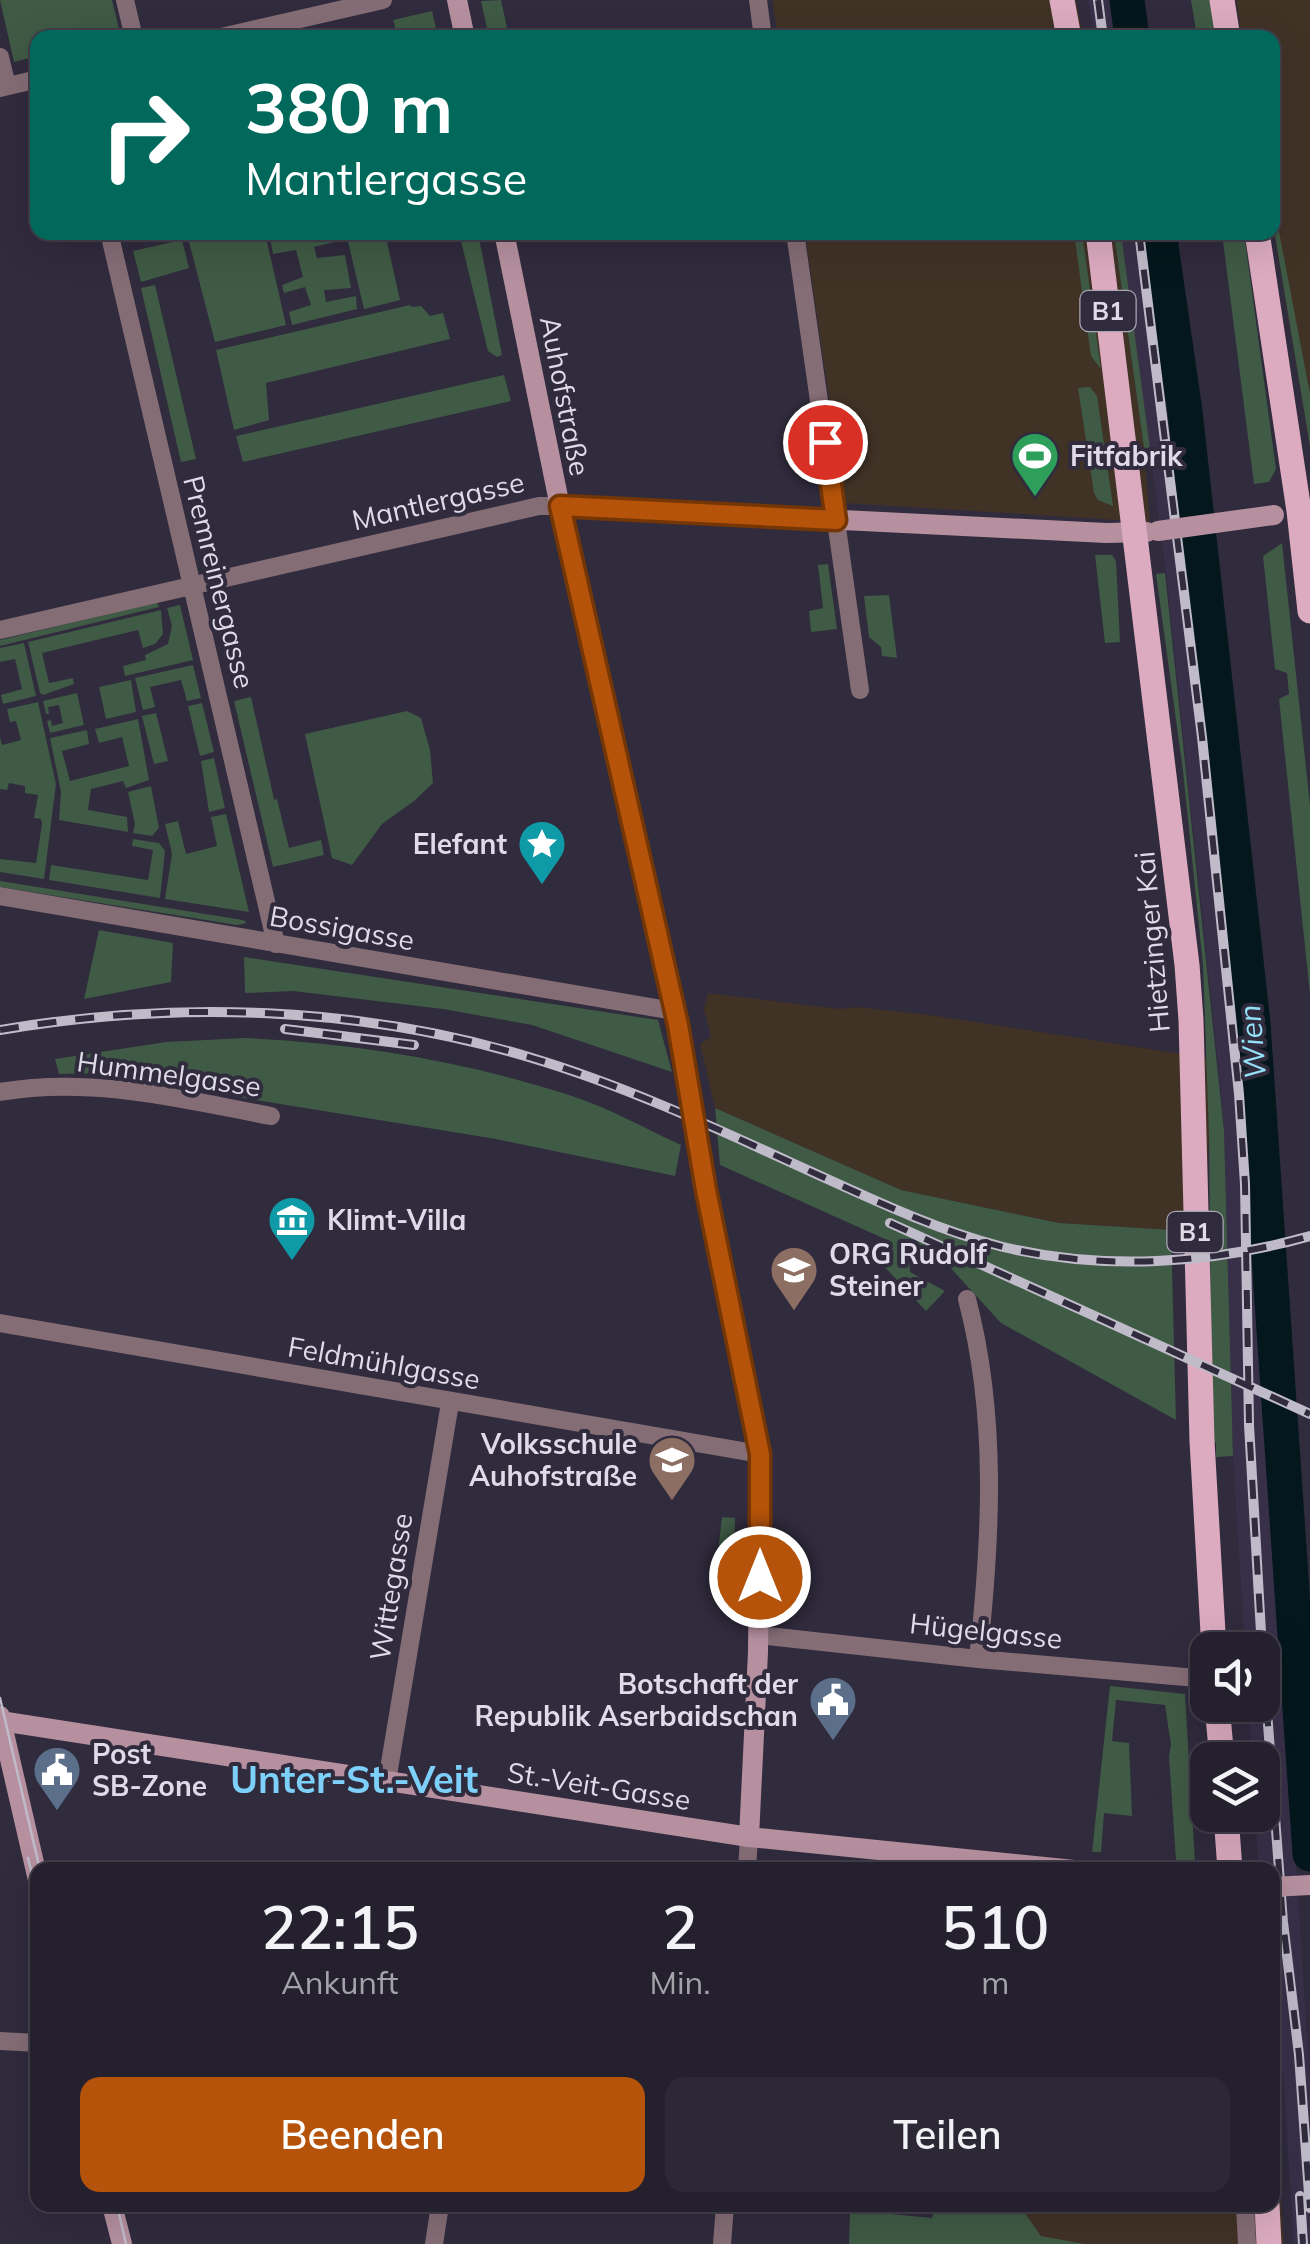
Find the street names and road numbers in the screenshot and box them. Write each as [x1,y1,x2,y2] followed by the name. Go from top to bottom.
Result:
[1080,291,1136,331] road number: B1
[533,313,598,479] street label: Auhofstraße
[348,464,527,537] street label: Mantlergasse
[176,472,263,692] street label: Premreinergasse
[1126,850,1177,1034] street label: Hietzinger Kai
[267,898,417,957] street label: Bossigasse
[75,1043,263,1104] street label: Hummelgasse
[1168,1212,1222,1252] road number: B1
[285,1328,483,1397] street label: Feldmühlgasse
[362,1511,419,1663] street label: Wittegasse
[908,1605,1064,1656] street label: Hügelgasse
[505,1754,693,1817] street label: St.-Veit-Gasse

